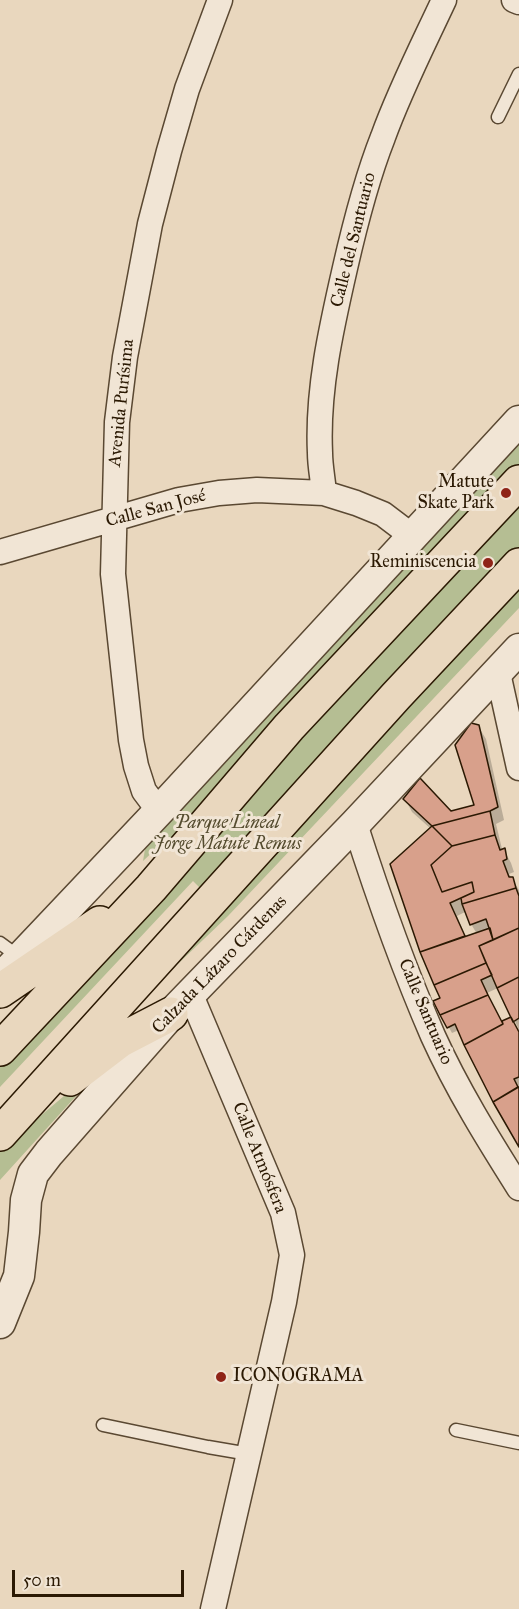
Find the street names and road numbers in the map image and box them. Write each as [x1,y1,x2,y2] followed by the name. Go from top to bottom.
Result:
[327,170,381,310] street label: Calle del Santuario
[105,338,139,468] street label: Avenida Purísima
[104,485,208,533] street label: Calle San José
[148,891,292,1039] street label: Calzada Lázaro Cárdenas
[393,956,457,1068] street label: Calle Santuario
[227,1099,291,1217] street label: Calle Atmósfera

